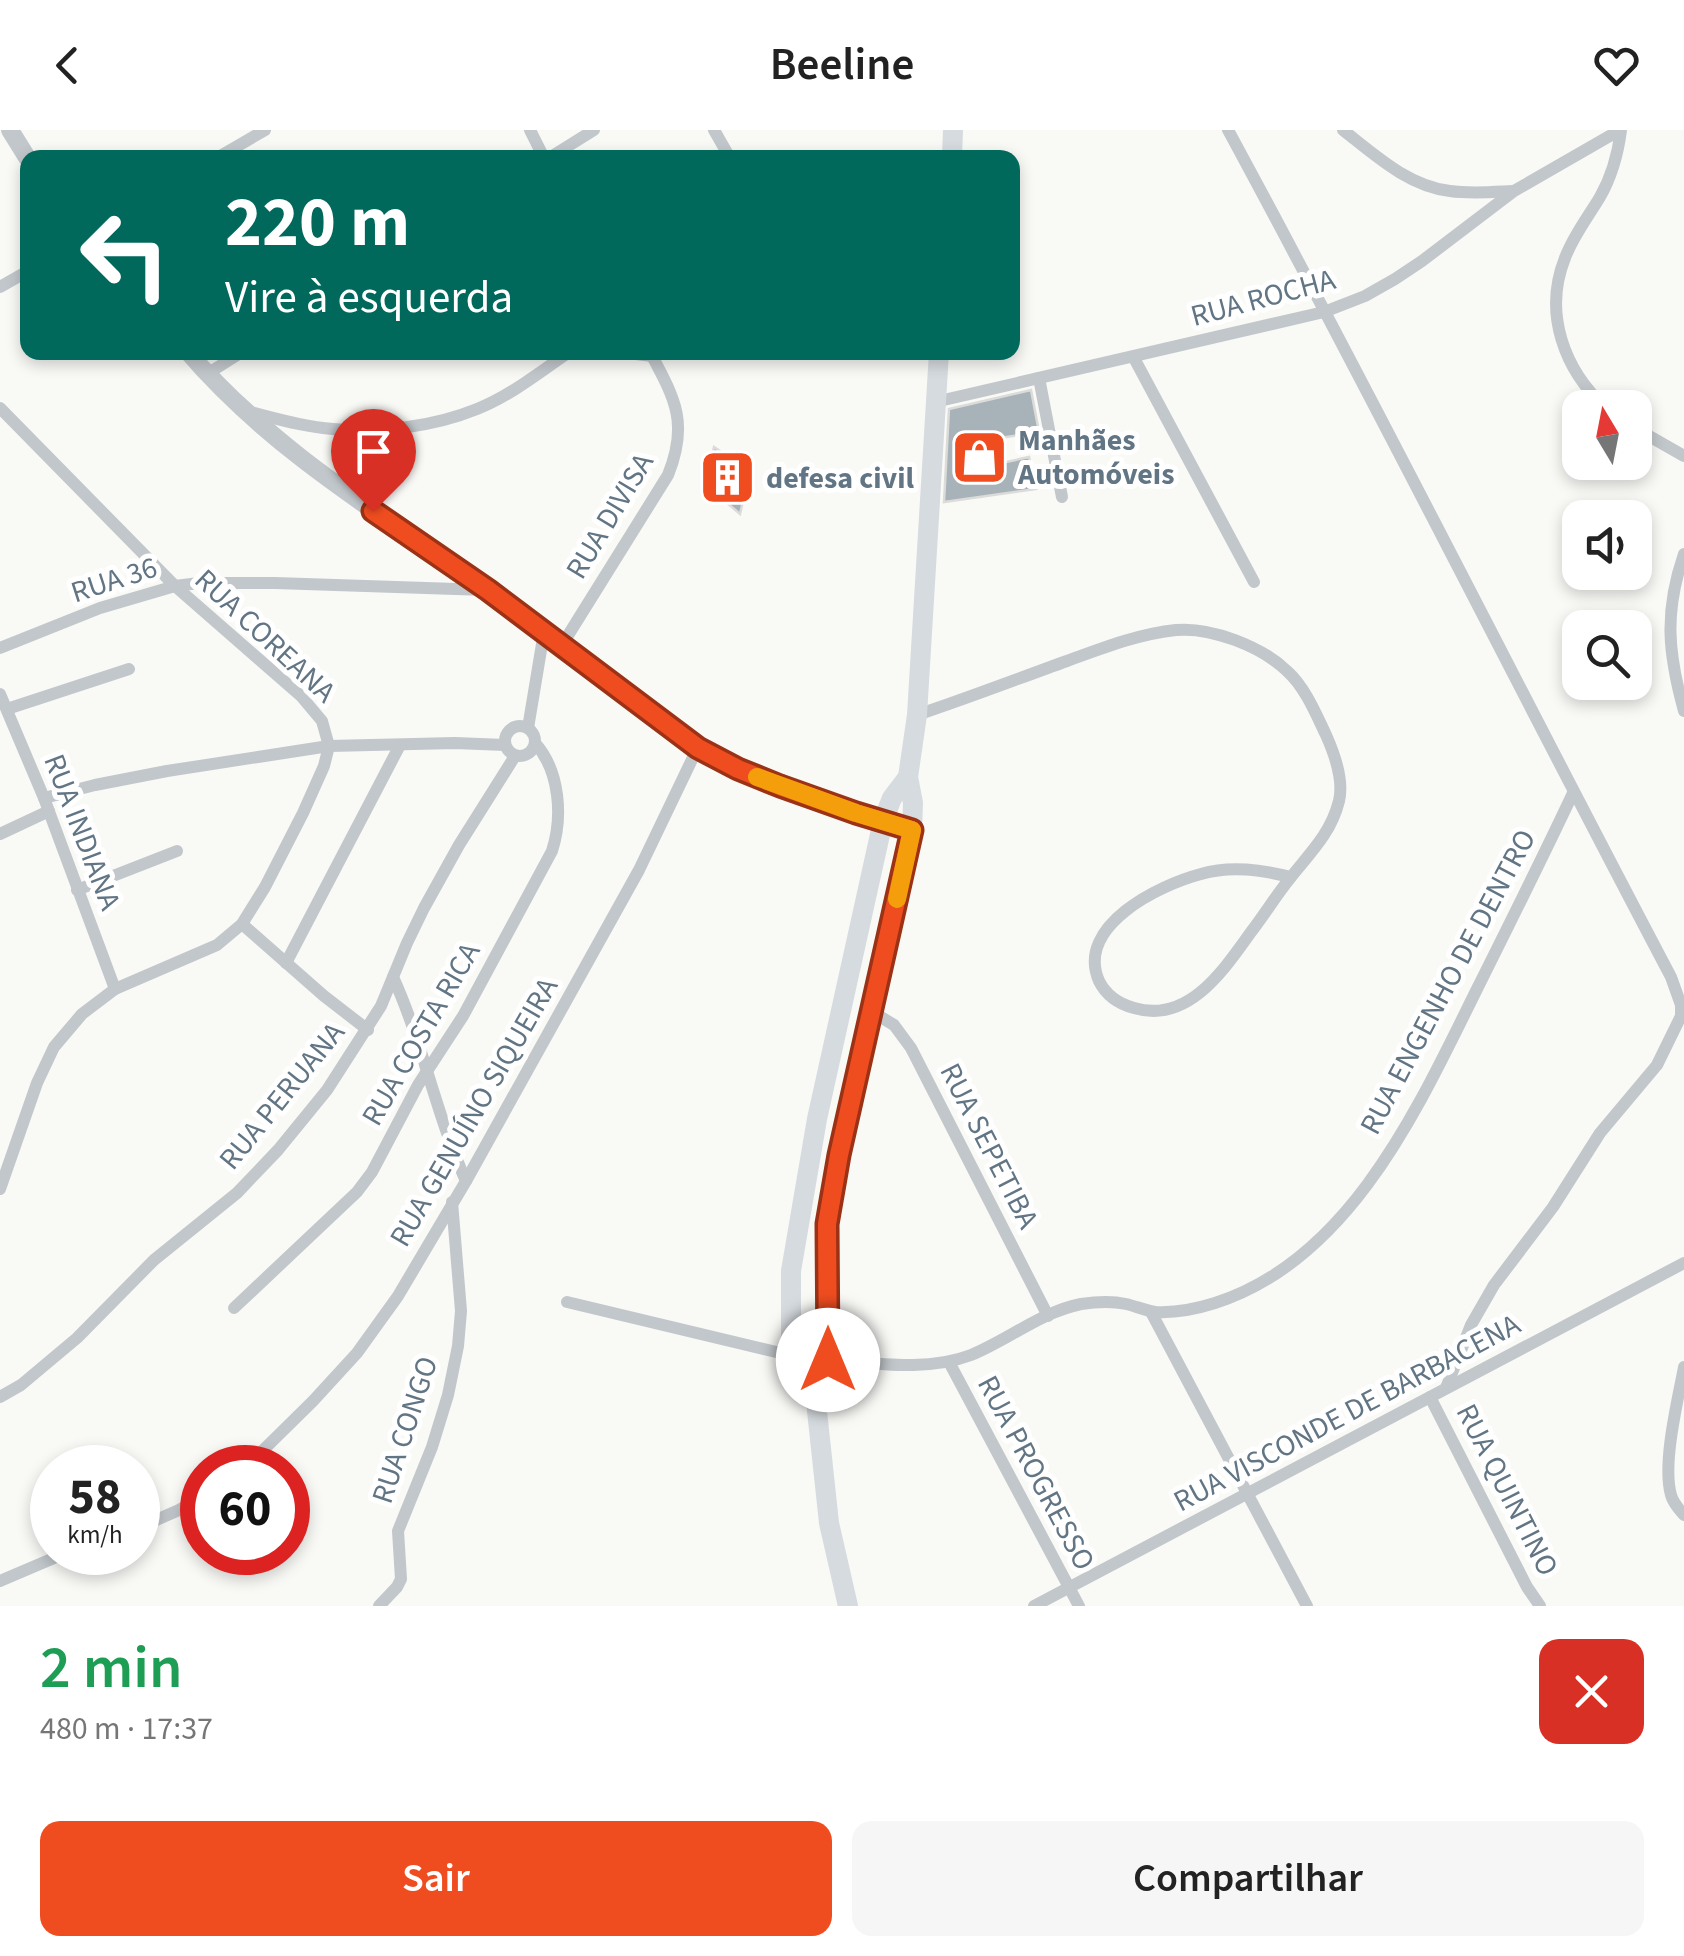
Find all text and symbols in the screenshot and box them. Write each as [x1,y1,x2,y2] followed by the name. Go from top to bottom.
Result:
[770,33,914,97] text: Beeline
[40,38,95,93] icon: back
[1589,38,1644,93] icon: heart
[225,173,410,273] text: 220 m
[60,190,190,320] icon: left
[1186,258,1341,338] street label: RUA ROCHA
[225,266,513,330] text: Vire à esquerda
[1562,390,1652,480] north arrow
[1562,390,1652,700] map controls
[331,409,416,512] pin
[1017,419,1174,496] place label: Manhães Automóveis
[346,424,401,479] icon: arrive
[949,427,1009,487] shop icon: Manhães Automóveis
[555,444,665,587] street label: RUA DIVISA
[697,448,757,508] building icon: defesa civil
[766,457,914,500] place label: defesa civil
[1562,500,1652,590] button: sound
[65,546,163,614] street label: RUA 36
[185,559,346,713] street label: RUA COREANA
[1562,610,1652,700] button: search
[33,748,132,917] street label: RUA INDIANA
[1349,822,1547,1142] street label: RUA ENGENHO DE DENTRO
[351,934,491,1134] street label: RUA COSTA RICA
[379,969,569,1255] street label: RUA GENUÍNO SIQUEIRA
[209,1012,355,1179] street label: RUA PERUANA
[929,1056,1050,1237] street label: RUA SEPETIBA
[1166,1303,1529,1523] street label: RUA VISCONDE DE BARBACENA
[776,1308,880,1412] position arrow
[361,1351,449,1509] street label: RUA CONGO
[967,1368,1105,1578] street label: RUA PROGRESSO
[1445,1396,1569,1584] street label: RUA QUINTINO
[180,1445,310,1575] speed limit sign: 60
[69,1462,121,1533] text: 58
[67,1517,123,1553] text: km/h
[40,1626,183,1711] text: 2 min
[1539,1639,1644,1744] button: close
[40,1706,213,1752] text: 480 m · 17:37
[40,1821,832,1936] button: Sair
[852,1821,1644,1936] button: Compartilhar

